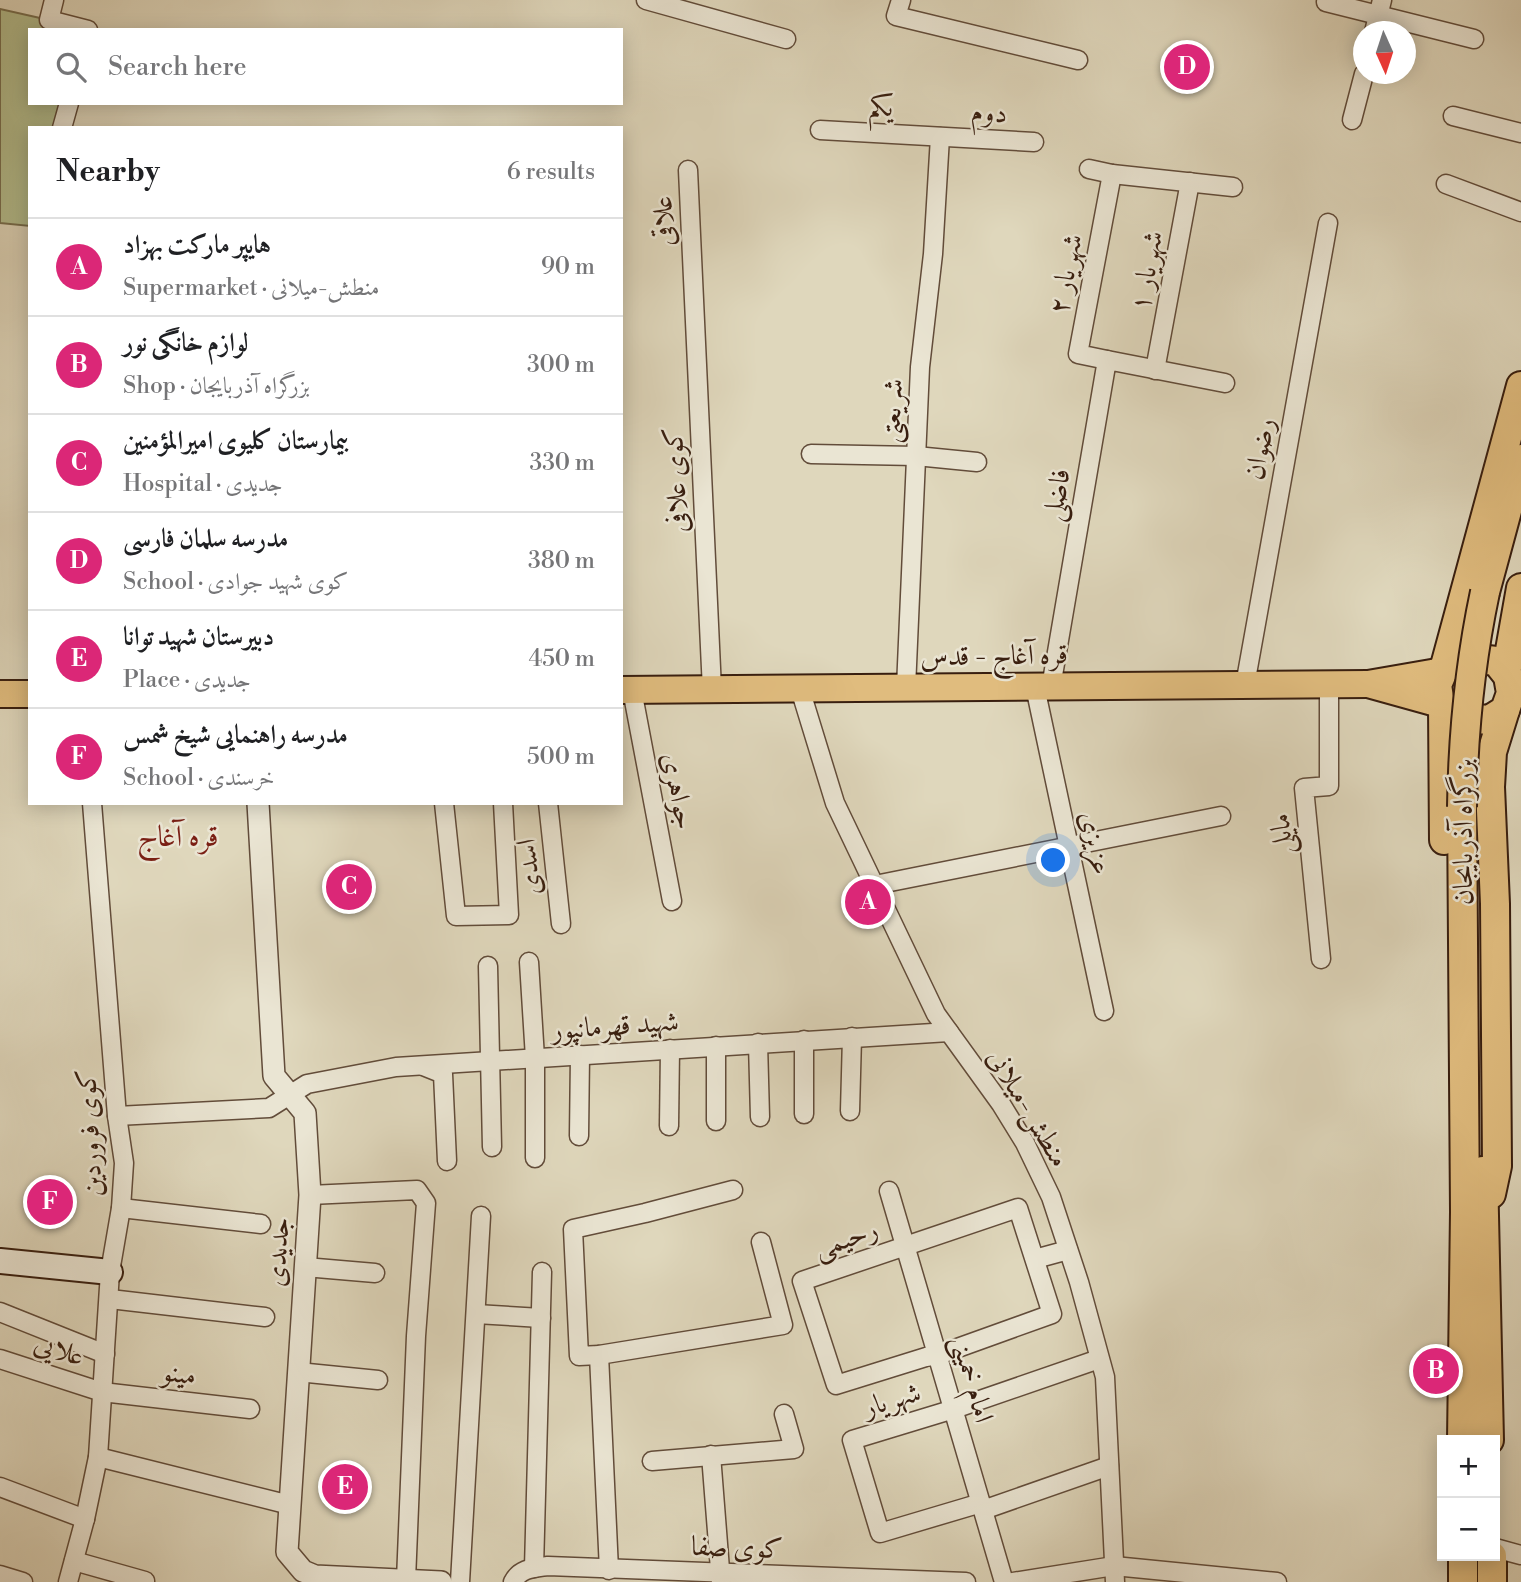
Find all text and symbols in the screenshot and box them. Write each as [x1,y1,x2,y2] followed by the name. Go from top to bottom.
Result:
[1353,21,1416,84] north arrow
[28,28,623,105] search box
[1164,41,1210,93] pin: D
[52,48,90,86] icon: search
[108,51,247,83] text: Search here
[867,89,896,133] street label: یکم
[970,95,1008,137] street label: دوم
[56,153,160,191] text: Nearby
[507,158,595,186] text: 6 results
[645,195,683,247] street label: علاقی
[1123,228,1171,314] street label: شهریار ۱
[123,229,271,261] text: هایپر مارکت بهزاد
[1041,231,1091,317] street label: شهریار ۲
[71,253,87,281] text: A
[541,253,595,281] text: 90 m
[123,274,379,302] text: Supermarket · منطش-میلانی
[123,327,248,359] text: لوازم خانگی نور
[70,351,88,379] text: B
[527,351,595,379] text: 300 m
[123,372,310,400] text: Shop · بزرگراه آذربایجان
[873,378,913,444] street label: شریعتی
[1237,415,1283,483] street label: رضوان
[123,425,349,457] text: بیمارستان کلیوی امیرالمؤمنین
[656,426,696,534] street label: کوی علافی
[71,449,87,477] text: C
[529,449,595,477] text: 330 m
[1035,466,1081,524] street label: فاضلی
[123,470,283,498] text: Hospital · جدیدی
[123,523,288,555] text: مدرسه سلمان فارسی
[70,547,88,575] text: D
[528,547,595,575] text: 380 m
[123,568,348,596] text: School · کوی شهید جوادی
[123,621,274,653] text: دبیرستان شهید توانا
[920,637,1068,682] street label: قره آغاج - قدس
[71,645,87,673] text: E
[529,645,595,673] text: 450 m
[123,666,251,694] text: Place · جدیدی
[123,719,348,751] text: مدرسه راهنمایی شیخ شمس
[71,743,87,771] text: F
[527,743,595,771] text: 500 m
[653,750,703,832] street label: جواهری
[1444,759,1481,905] street label: بزرگراه آذربایجان
[123,764,275,792] text: School · خرسندی
[1070,808,1119,878] street label: عزیزی
[1262,811,1304,856] street label: مایلی
[137,818,219,862] district label: قره آغاج
[509,837,549,897] street label: اسدی
[1036,843,1070,877] your location
[326,861,372,913] pin: C
[845,876,891,928] pin: A
[547,1004,680,1048] street label: شهید قهرمانپور
[979,1042,1077,1174] street label: منطش-میلانی
[69,1068,111,1198] street label: کوی فروردین
[27,1176,73,1228] pin: F
[809,1212,883,1267] street label: رحیمی
[258,1216,298,1288] street label: جدیدی
[29,1326,89,1374] street label: علایی
[937,1331,1001,1428] street label: امام خمینی
[1413,1345,1459,1397] pin: B
[157,1354,198,1393] street label: مینو
[856,1375,925,1426] street label: شهریار
[1437,1435,1500,1561] map controls
[1437,1435,1500,1498] button: +
[322,1461,368,1513] pin: E
[1437,1498,1500,1561] button: −
[691,1529,783,1567] street label: کوی صفا

